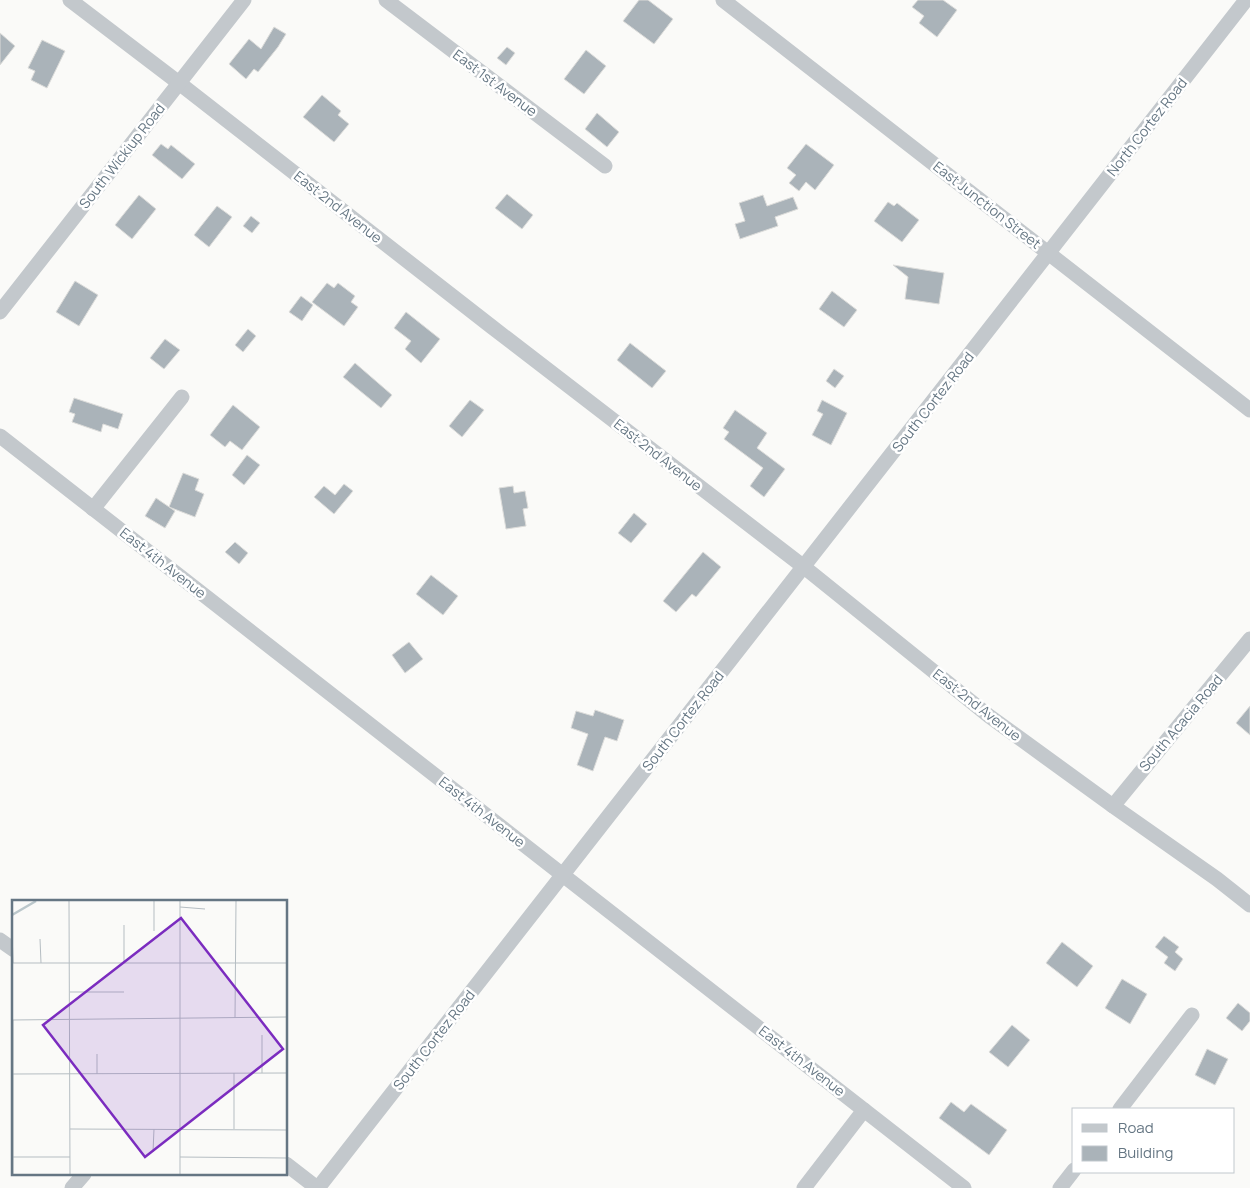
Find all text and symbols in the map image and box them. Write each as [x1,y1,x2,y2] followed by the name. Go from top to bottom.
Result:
[449,45,541,120] street label: East 1st Avenue
[1102,74,1191,180] street label: North Cortez Road
[75,99,169,212] street label: South Wickiup Road
[930,157,1045,253] street label: East Junction Street
[290,166,386,247] street label: East 2nd Avenue
[888,348,978,456] street label: South Cortez Road
[610,414,706,495] street label: East 2nd Avenue
[116,523,210,602] street label: East 4th Avenue
[929,664,1025,745] street label: East 2nd Avenue
[638,667,728,775] street label: South Cortez Road
[1134,670,1227,775] street label: South Acacia Road
[435,772,529,851] street label: East 4th Avenue
[12,900,288,1176] inset map
[389,986,479,1094] street label: South Cortez Road
[755,1021,849,1100] street label: East 4th Avenue
[1072,1108,1235,1173] legend
[1118,1117,1154,1138] text: Road
[1118,1142,1173,1163] text: Building

